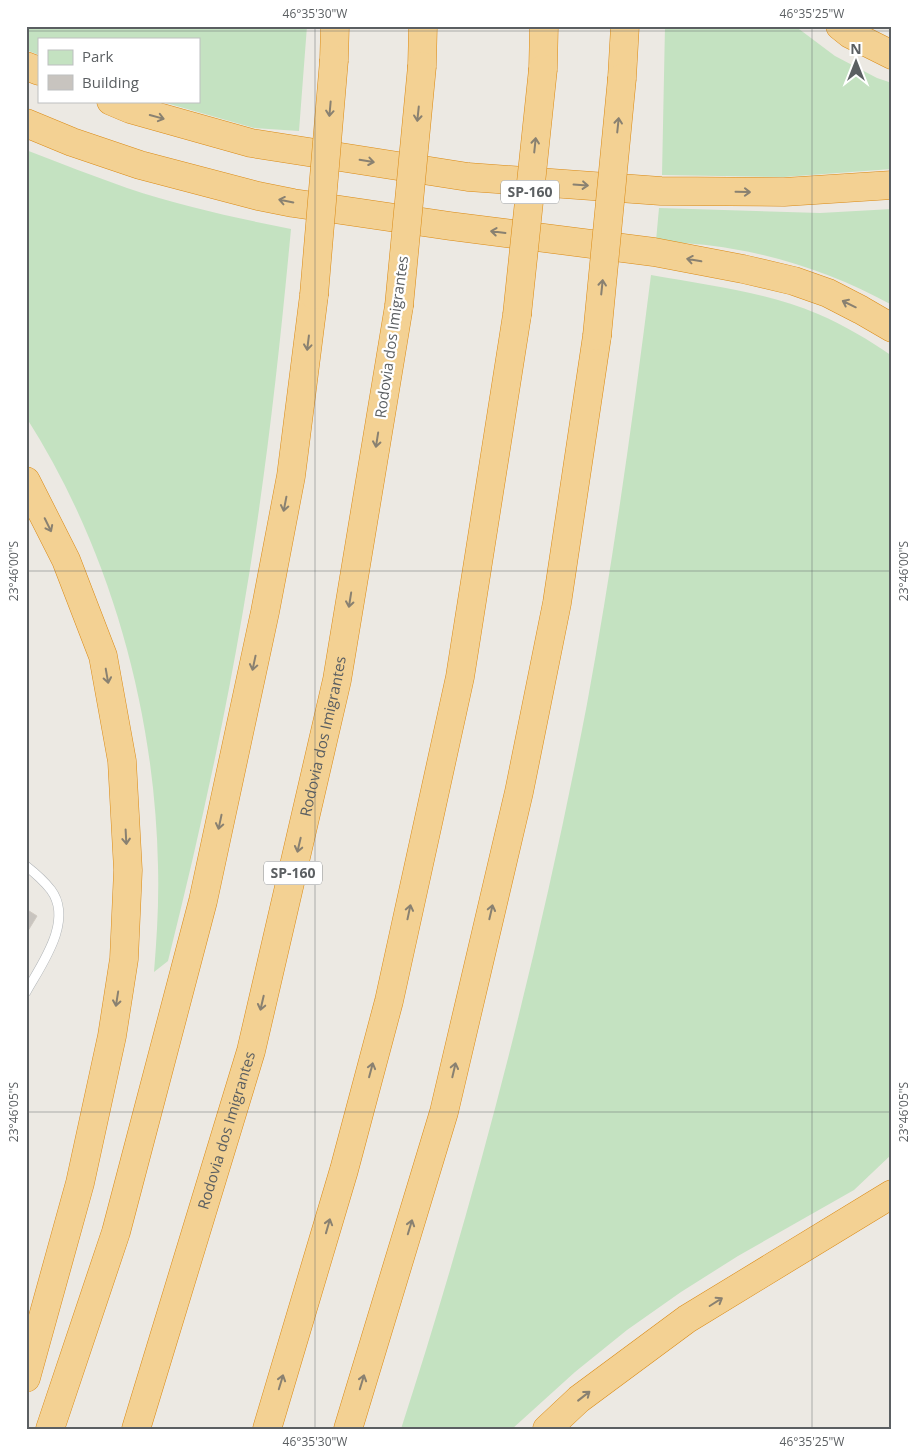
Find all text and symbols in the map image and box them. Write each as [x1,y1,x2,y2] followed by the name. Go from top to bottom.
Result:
[283,5,347,22] text: 46°35'30"W
[780,5,844,22] text: 46°35'25"W
[38,38,200,102] legend
[830,38,880,88] north arrow
[850,39,862,58] text: N
[82,46,113,66] text: Park
[82,72,139,92] text: Building
[325,101,335,117] one-way arrow
[413,106,422,122] one-way arrow
[149,112,165,122] one-way arrow
[613,118,623,134] one-way arrow
[530,137,540,153] one-way arrow
[359,156,375,166] one-way arrow
[501,180,559,203] road number: SP-160
[572,180,588,189] one-way arrow
[734,187,751,197] one-way arrow
[278,196,294,205] one-way arrow
[491,227,507,237] one-way arrow
[370,254,412,419] street label: Rodovia dos Imigrantes
[686,254,702,264] one-way arrow
[597,279,607,295] one-way arrow
[842,299,857,309] one-way arrow
[302,335,312,351] one-way arrow
[371,432,381,448] one-way arrow
[280,496,290,512] one-way arrow
[43,517,53,532] one-way arrow
[5,541,22,601] text: 23°46'00"S
[895,541,912,601] text: 23°46'00"S
[345,592,355,608] one-way arrow
[295,654,350,818] street label: Rodovia dos Imigrantes
[248,655,258,671] one-way arrow
[102,667,112,683] one-way arrow
[215,814,224,830] one-way arrow
[121,828,130,844] one-way arrow
[294,837,303,853] one-way arrow
[264,861,322,884] road number: SP-160
[405,904,414,920] one-way arrow
[487,905,496,921] one-way arrow
[112,990,122,1006] one-way arrow
[257,995,266,1011] one-way arrow
[192,1049,259,1212] street label: Rodovia dos Imigrantes
[367,1062,376,1078] one-way arrow
[450,1063,459,1079] one-way arrow
[5,1082,22,1142] text: 23°46'05"S
[895,1082,912,1142] text: 23°46'05"S
[323,1219,333,1235] one-way arrow
[405,1219,415,1235] one-way arrow
[708,1296,722,1306] one-way arrow
[358,1374,368,1390] one-way arrow
[277,1375,287,1391] one-way arrow
[577,1391,590,1402] one-way arrow
[283,1433,347,1450] text: 46°35'30"W
[780,1433,844,1450] text: 46°35'25"W

